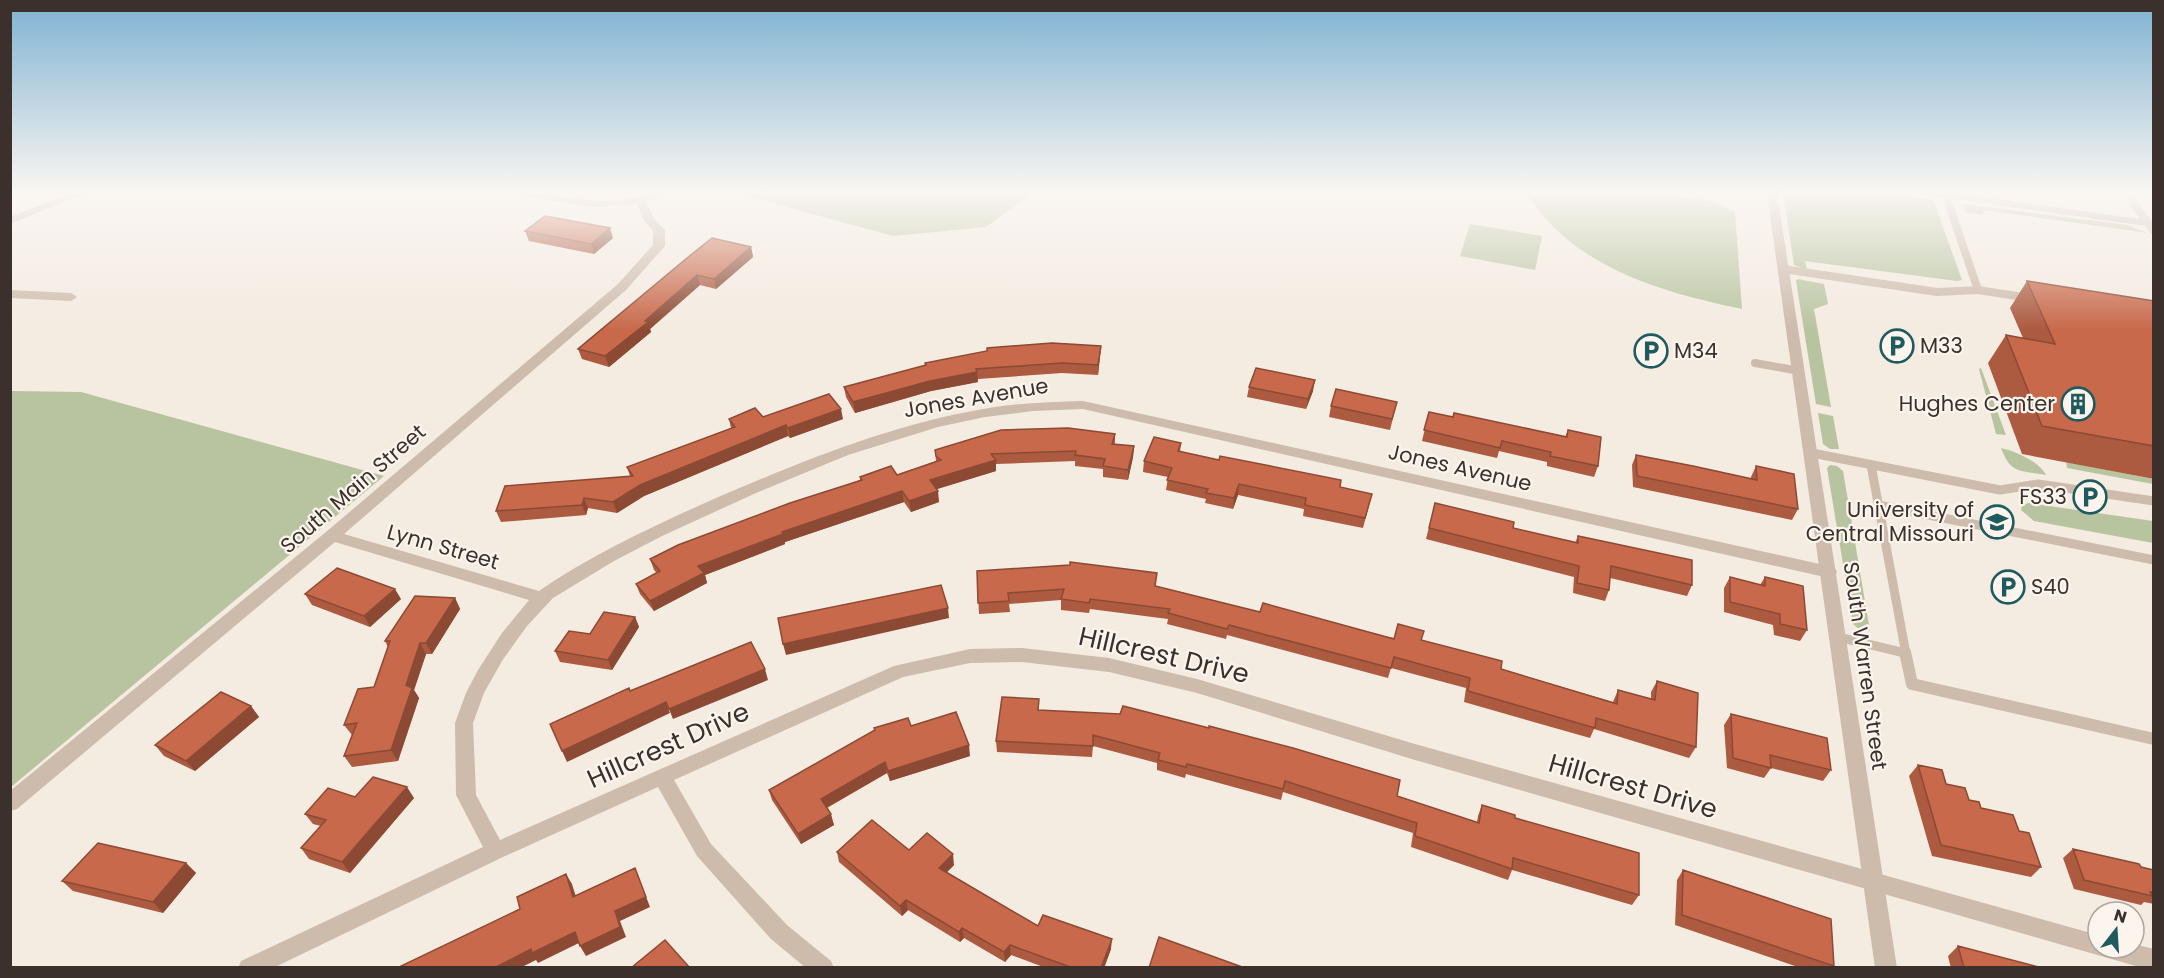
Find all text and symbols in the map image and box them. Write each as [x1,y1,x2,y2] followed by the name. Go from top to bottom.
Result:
[1879,328,1915,364] parking icon: M33
[1920,331,1963,360] place label: M33
[1633,333,1669,369] parking icon: M34
[1674,336,1718,365] place label: M34
[901,371,1051,425] street label: Jones Avenue
[2060,386,2096,422] building icon: Hughes Center
[1899,389,2055,418] place label: Hughes Center
[274,417,432,560] street label: South Main Street
[1385,437,1535,498] street label: Jones Avenue
[2072,479,2108,515] parking icon: FS33
[2019,482,2067,511] place label: FS33
[1806,495,1974,548] place label: University of Central Missouri
[1979,504,2015,540] school or university icon: University of Central Missouri
[384,517,502,576] street label: Lynn Street
[1837,560,1894,772] street label: South Warren Street
[1990,569,2026,605] parking icon: S40
[2031,572,2070,601] place label: S40
[1075,618,1253,692] street label: Hillcrest Drive
[581,693,755,797] street label: Hillcrest Drive
[1544,745,1722,827] street label: Hillcrest Drive
[2086,900,2146,960] north arrow
[2111,903,2129,929] text: N

